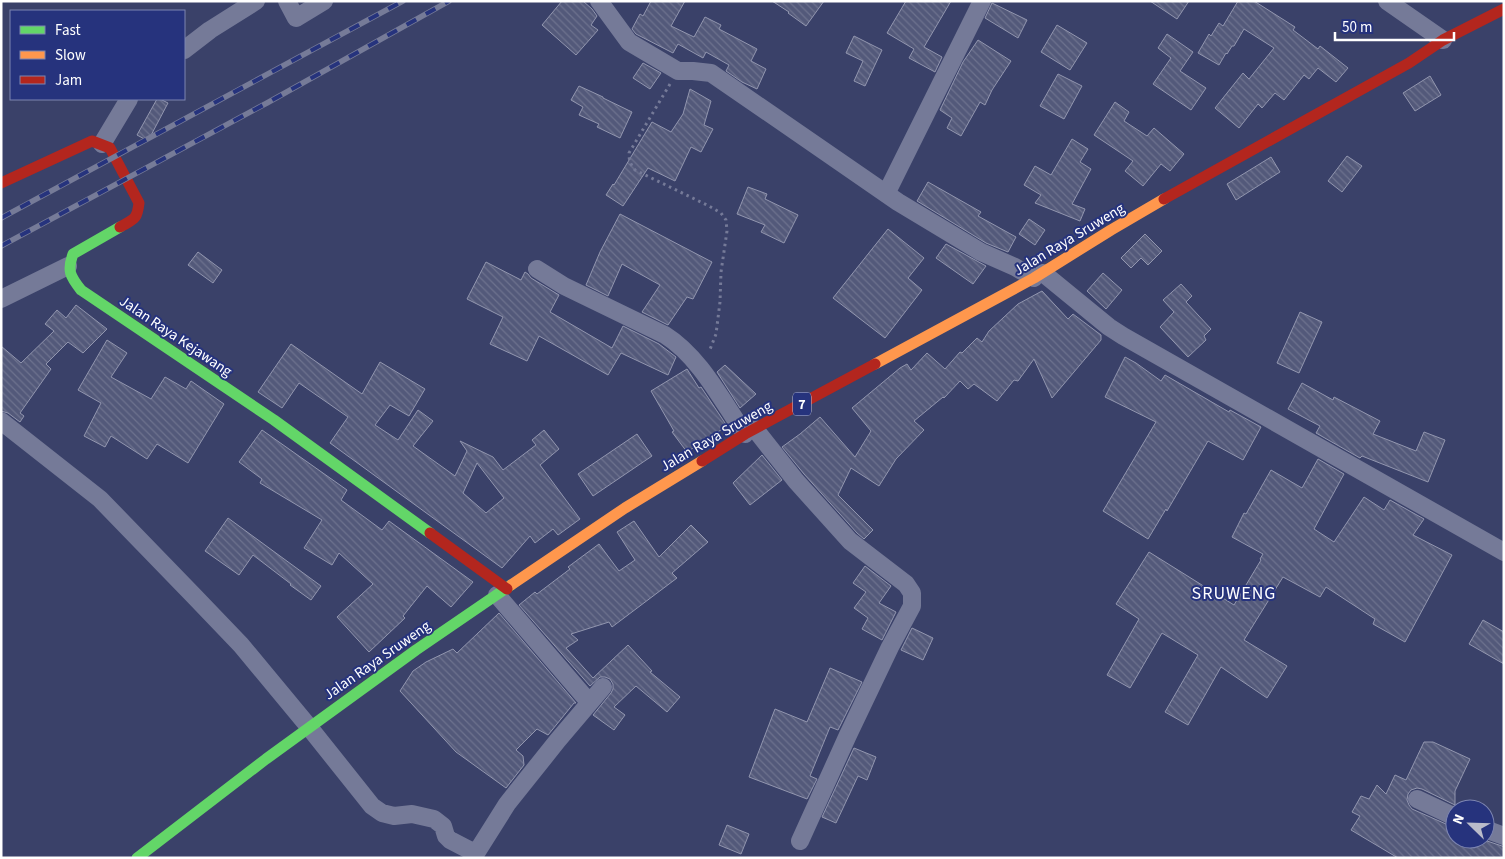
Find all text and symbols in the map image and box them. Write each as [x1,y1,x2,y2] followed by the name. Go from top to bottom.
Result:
[10,10,185,100] legend
[1335,10,1454,42] scale bar
[1342,17,1372,38] text: 50 m
[55,20,81,41] text: Fast
[55,45,86,66] text: Slow
[55,70,82,91] text: Jam
[1010,198,1129,281] street label: Jalan Raya Sruweng
[115,291,237,382] street label: Jalan Raya Kejawang
[793,392,811,416] road number: 7
[656,396,776,477] street label: Jalan Raya Sruweng
[1192,581,1276,606] district label: SRUWENG
[320,615,435,705] street label: Jalan Raya Sruweng
[1445,799,1495,849] north arrow
[1448,811,1470,828] text: N

